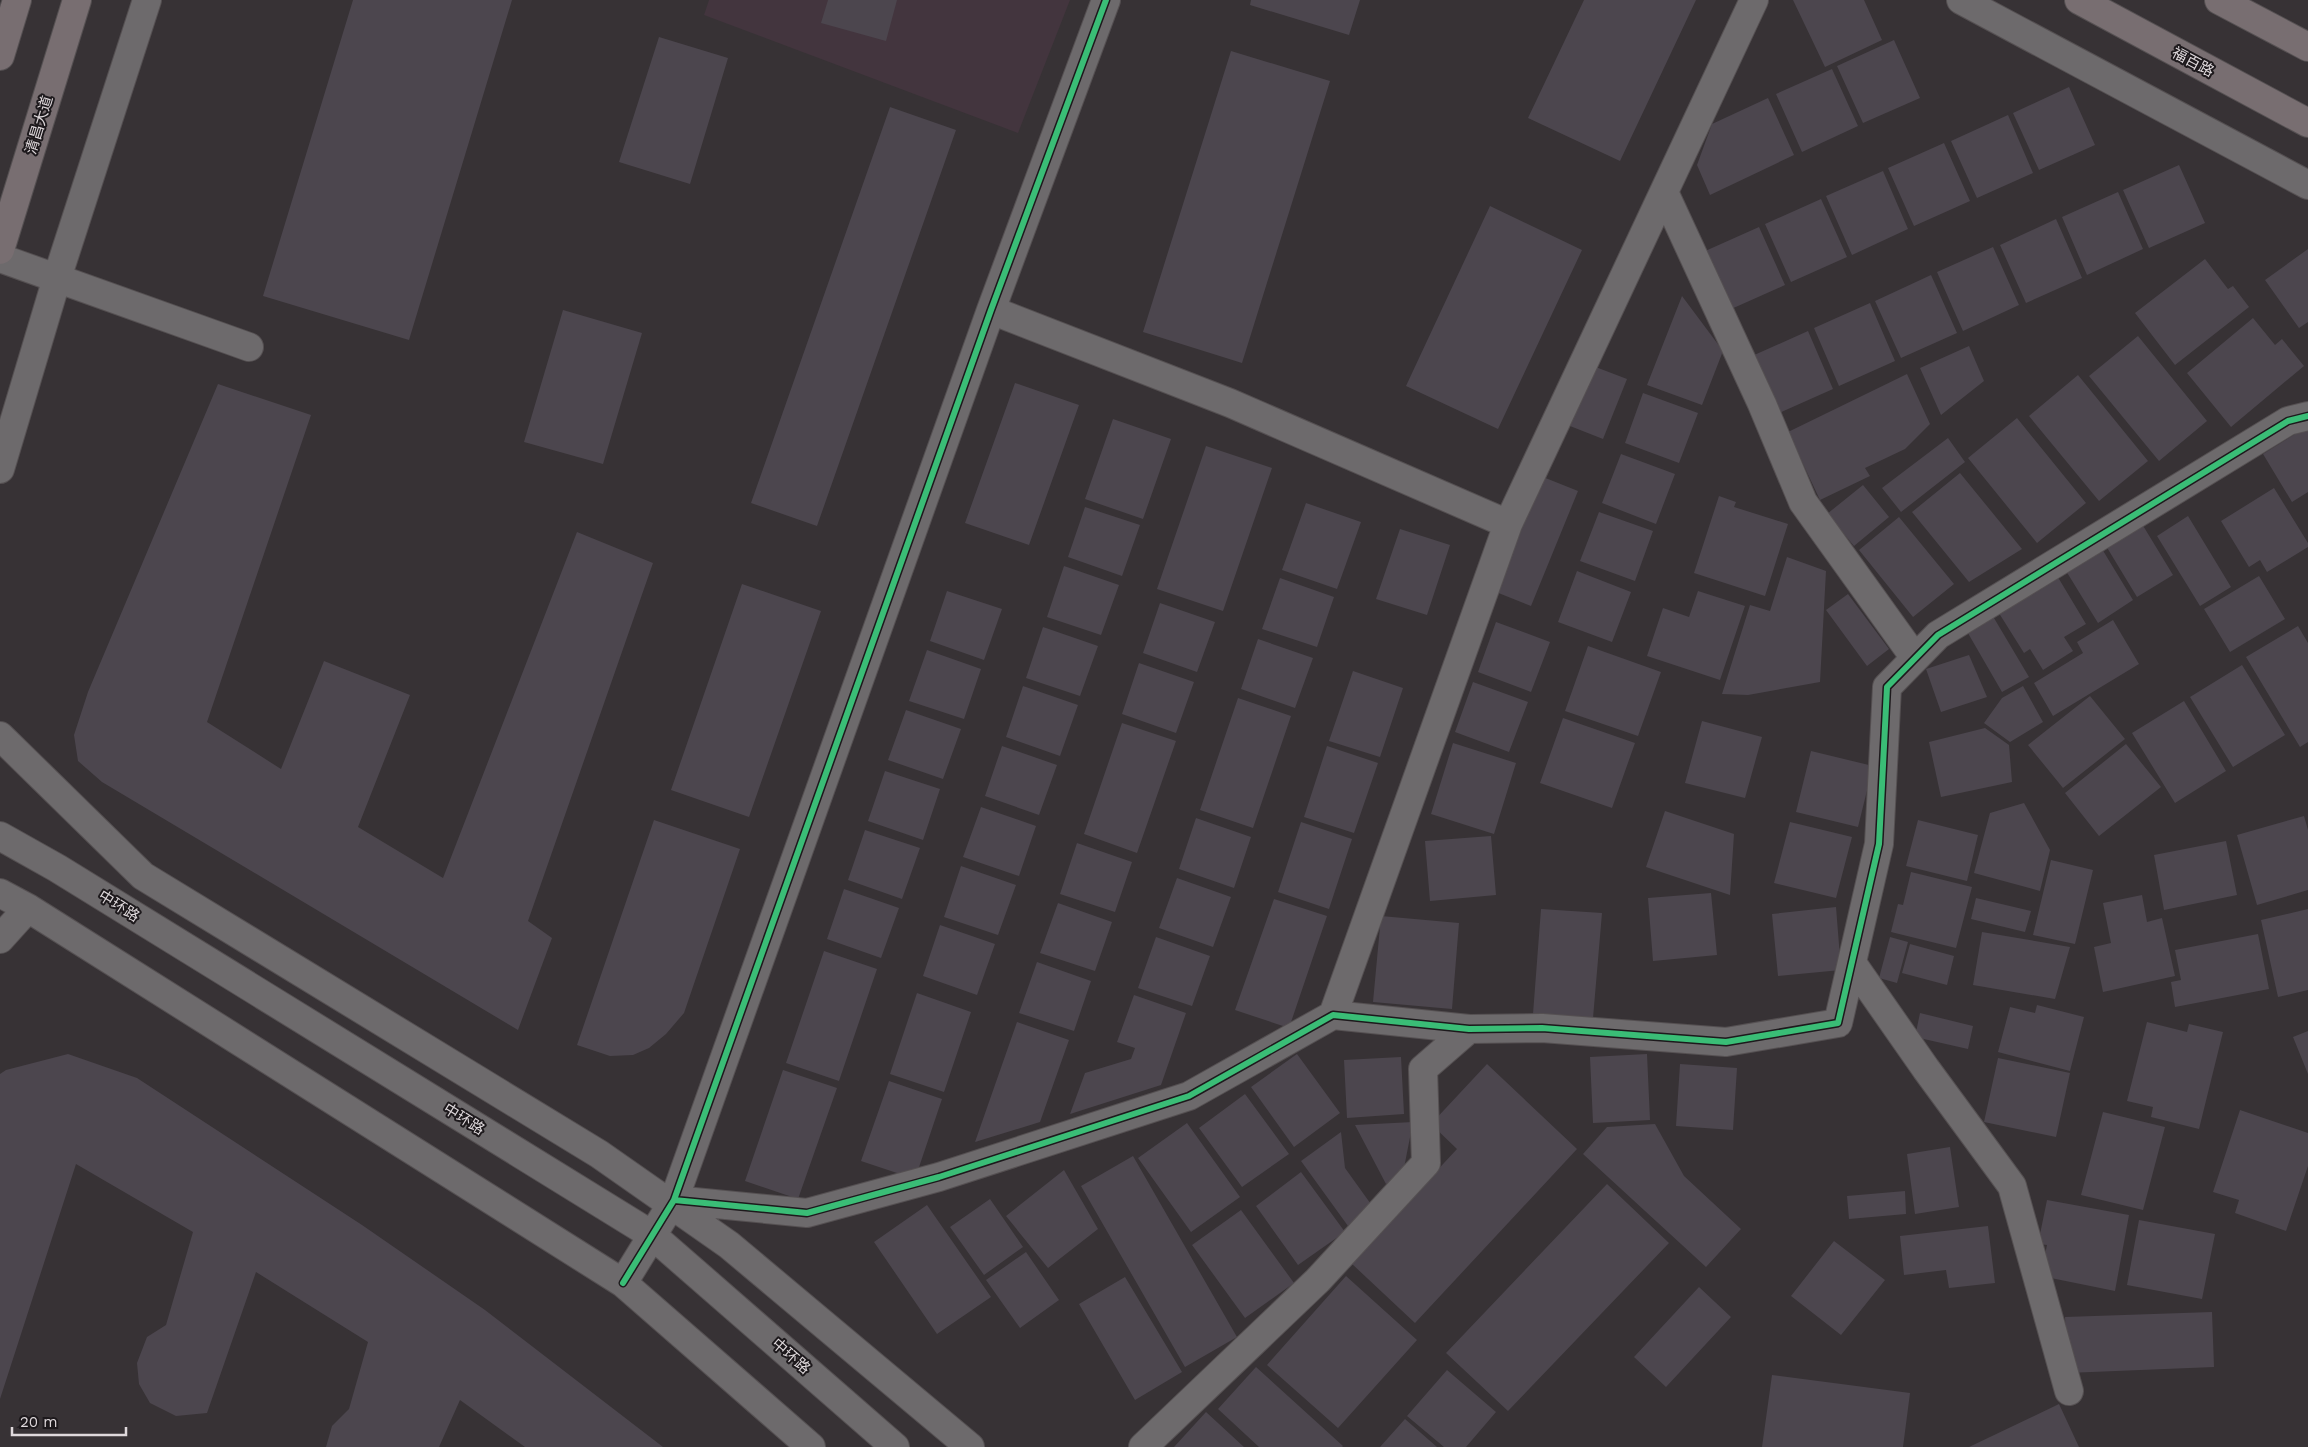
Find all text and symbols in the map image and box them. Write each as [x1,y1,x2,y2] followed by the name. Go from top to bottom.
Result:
[2169,43,2217,81] street label: 福百路
[22,94,56,156] street label: 清昌大道
[95,886,143,926] street label: 中环路
[440,1099,488,1139] street label: 中环路
[768,1334,814,1378] street label: 中环路
[12,1404,126,1436] scale bar
[20,1413,58,1431] text: 20 m

